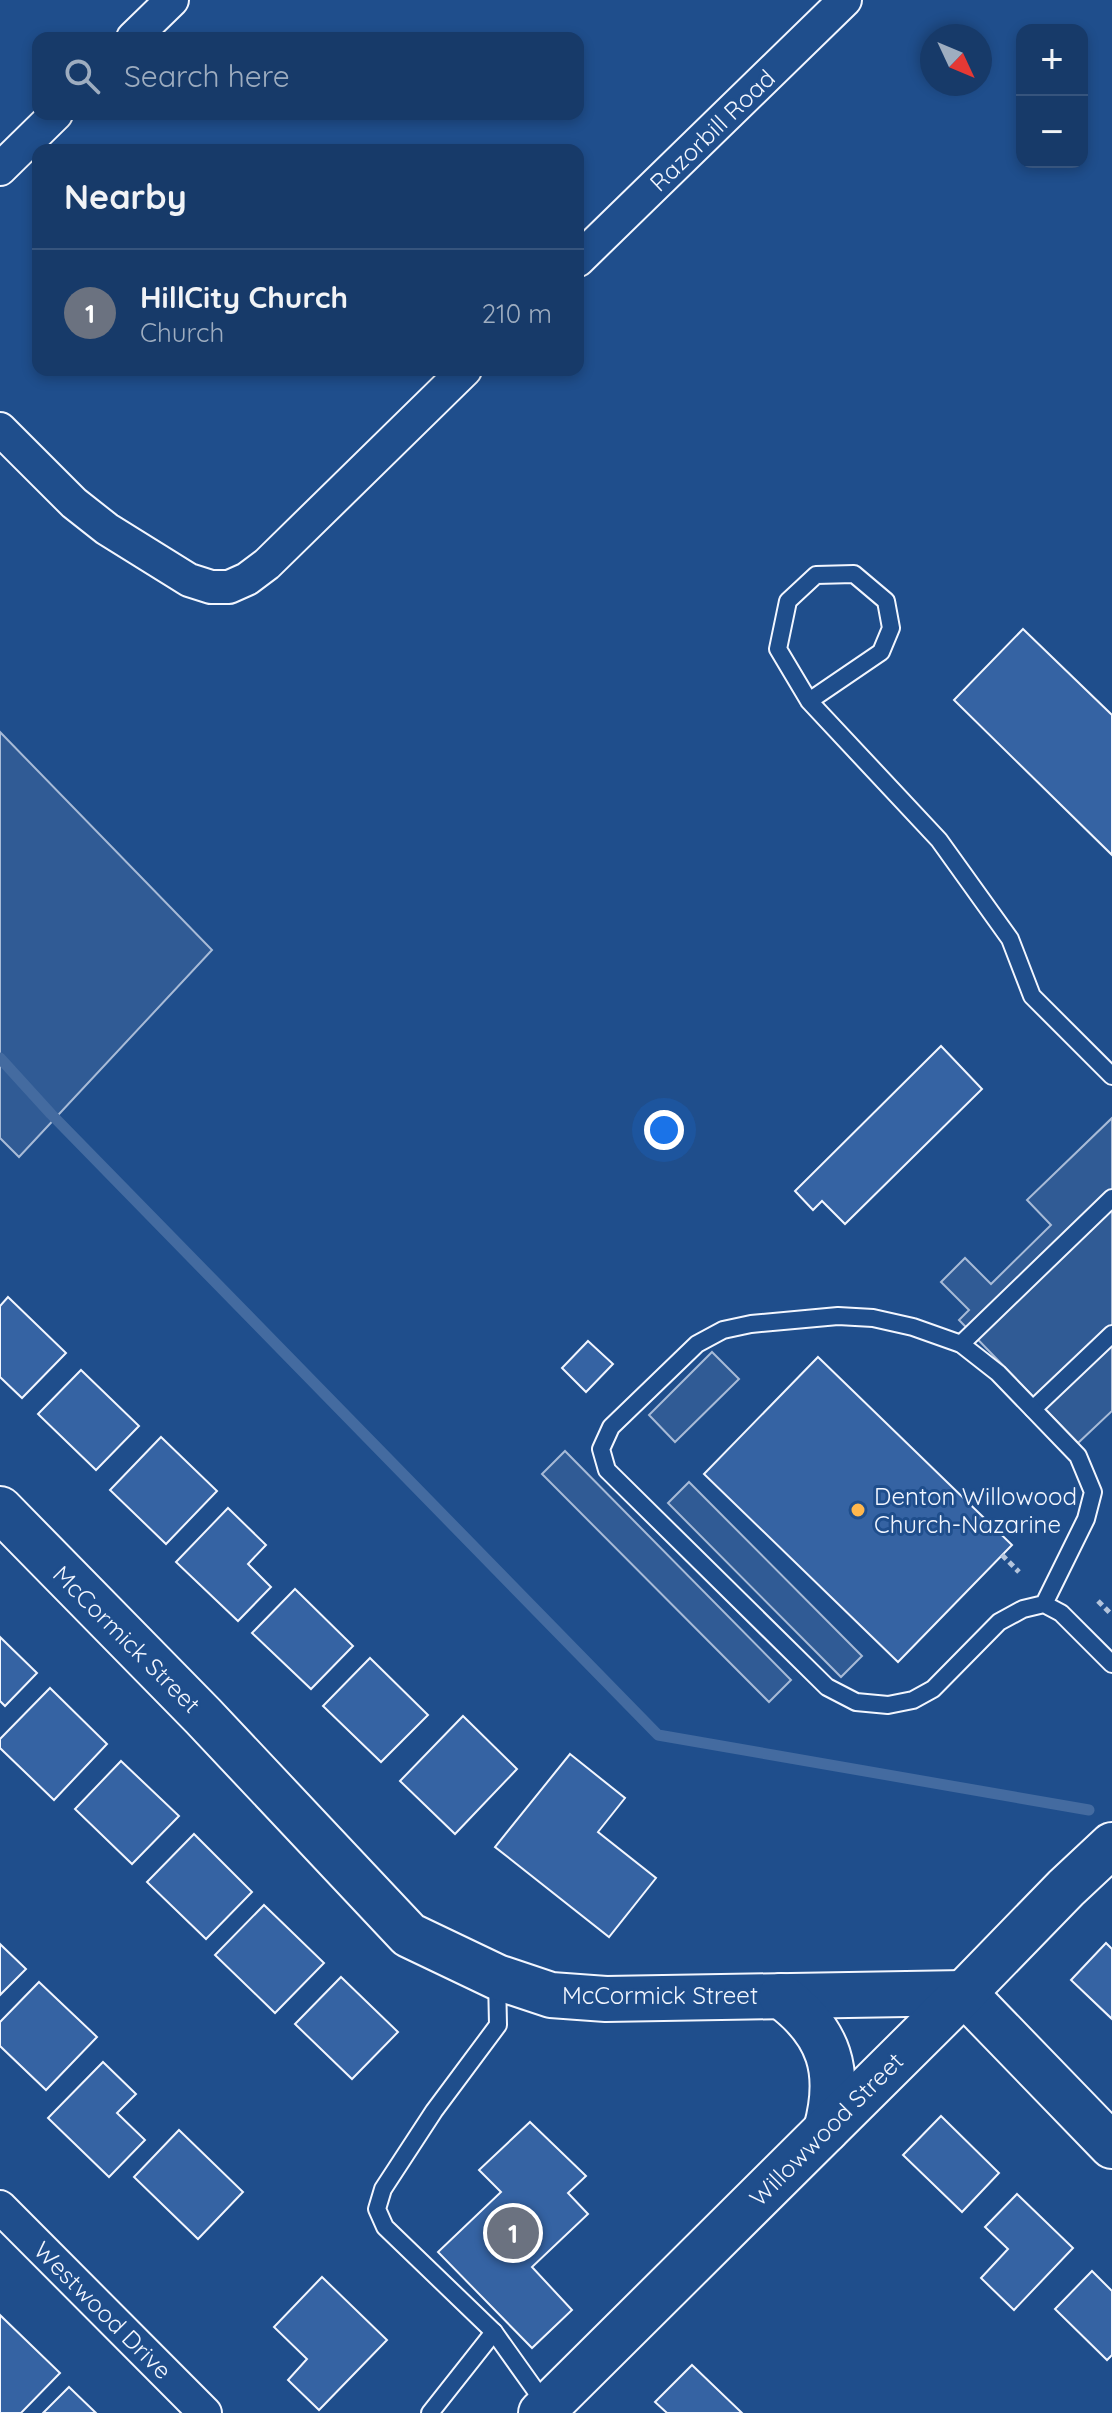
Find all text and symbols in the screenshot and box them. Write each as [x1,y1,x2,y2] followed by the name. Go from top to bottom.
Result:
[920,24,992,96] north arrow
[1016,24,1088,168] map controls
[1016,24,1088,96] button: +
[32,32,584,120] search box
[60,54,104,98] icon: search
[124,57,290,95] text: Search here
[643,63,781,197] street label: Razorbill Road
[1016,96,1088,168] button: −
[64,175,187,218] text: Nearby
[140,278,348,316] text: HillCity Church
[85,297,95,330] text: 1
[482,297,552,330] text: 210 m
[140,316,224,349] text: Church
[644,1110,684,1150] your location
[874,1481,1077,1539] place label: Denton Willowood Church-Nazarine
[849,1501,867,1519] marker: Denton Willowood Church-Nazarine
[47,1559,207,1719] street label: McCormick Street
[562,1980,758,2010] street label: McCormick Street
[743,2046,909,2212] street label: Willowwood Street
[487,2203,539,2263] pin: 1
[28,2235,178,2385] street label: Westwood Drive

